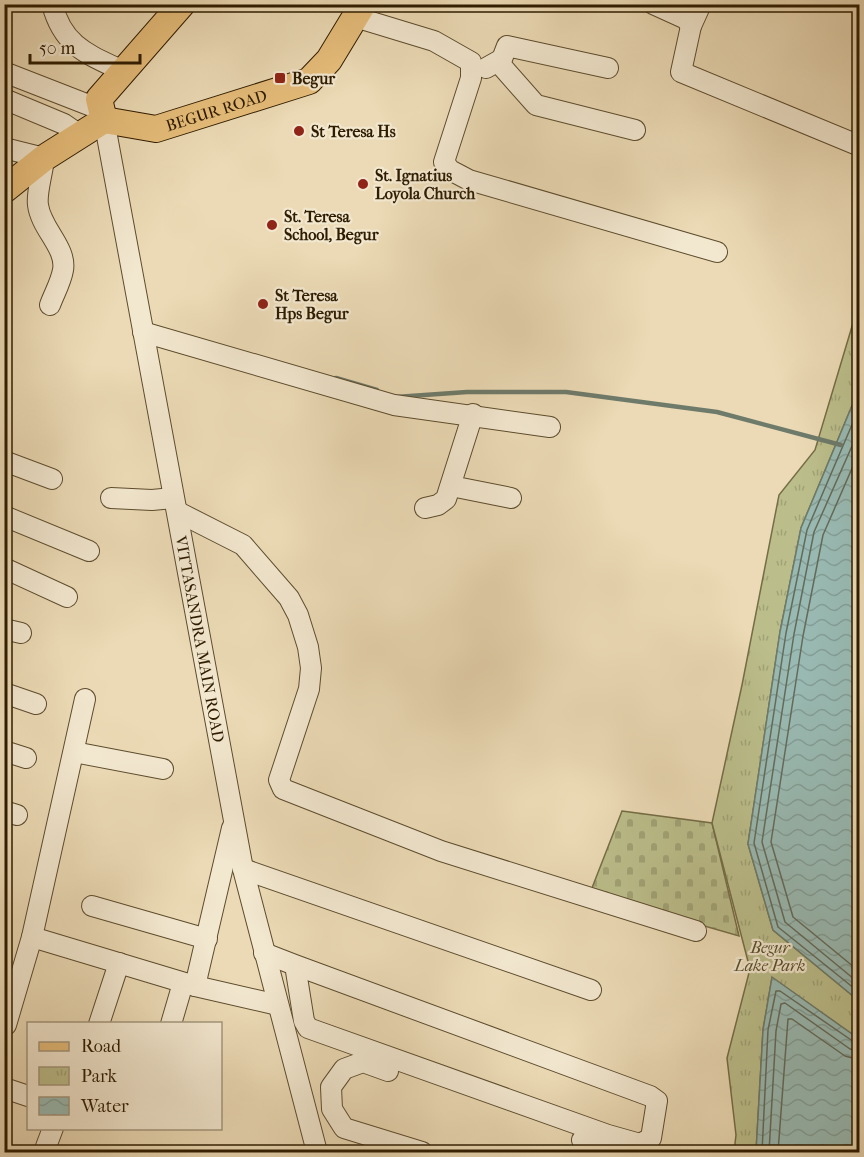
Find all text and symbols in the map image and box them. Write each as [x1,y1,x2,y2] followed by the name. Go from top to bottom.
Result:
[30,27,140,65] scale bar
[39,38,76,59] text: 50 m
[292,69,336,89] place label: Begur
[273,71,287,85] marker: Begur
[163,85,269,135] street label: BEGUR ROAD
[311,122,396,141] place label: St Teresa Hs
[292,124,306,138] marker: St Teresa Hs
[375,166,476,204] place label: St. Ignatius Loyola Church
[356,177,370,191] marker: St. Ignatius Loyola Church
[284,207,380,245] place label: St. Teresa School, Begur
[265,218,279,232] marker: St. Teresa School, Begur
[275,286,350,324] place label: St Teresa Hps Begur
[256,297,270,311] marker: St Teresa Hps Begur
[172,533,229,744] street label: VITTASANDRA MAIN ROAD
[734,938,805,975] park label: Begur Lake Park
[27,1022,222,1130] legend
[81,1036,121,1057] text: Road
[81,1066,118,1087] text: Park
[80,1096,129,1117] text: Water

